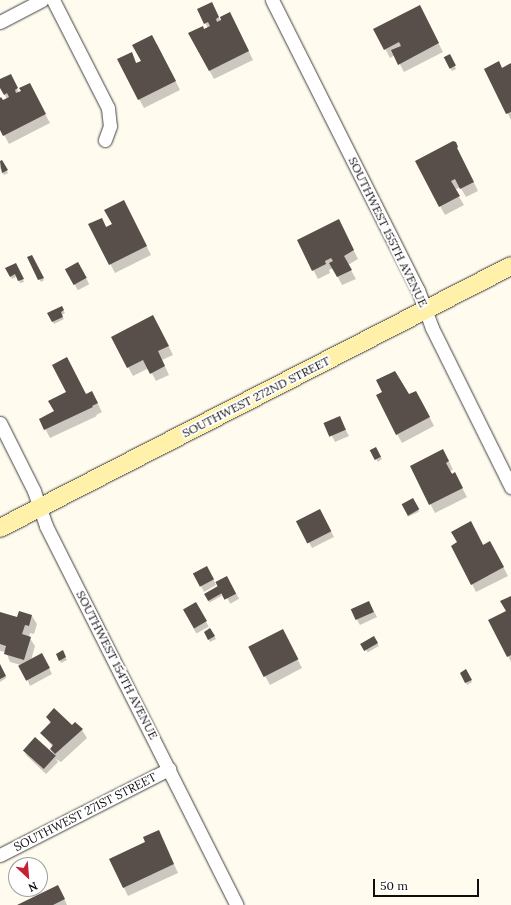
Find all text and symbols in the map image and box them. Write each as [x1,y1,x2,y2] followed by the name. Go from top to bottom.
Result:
[345,155,431,309] street label: SOUTHWEST 155TH AVENUE
[180,353,332,441] street label: SOUTHWEST 272ND STREET
[73,588,161,742] street label: SOUTHWEST 154TH AVENUE
[11,770,159,854] street label: SOUTHWEST 271ST STREET
[8,857,48,897] north arrow
[375,871,481,897] scale bar
[380,878,408,893] text: 50 m
[26,879,40,895] text: N

